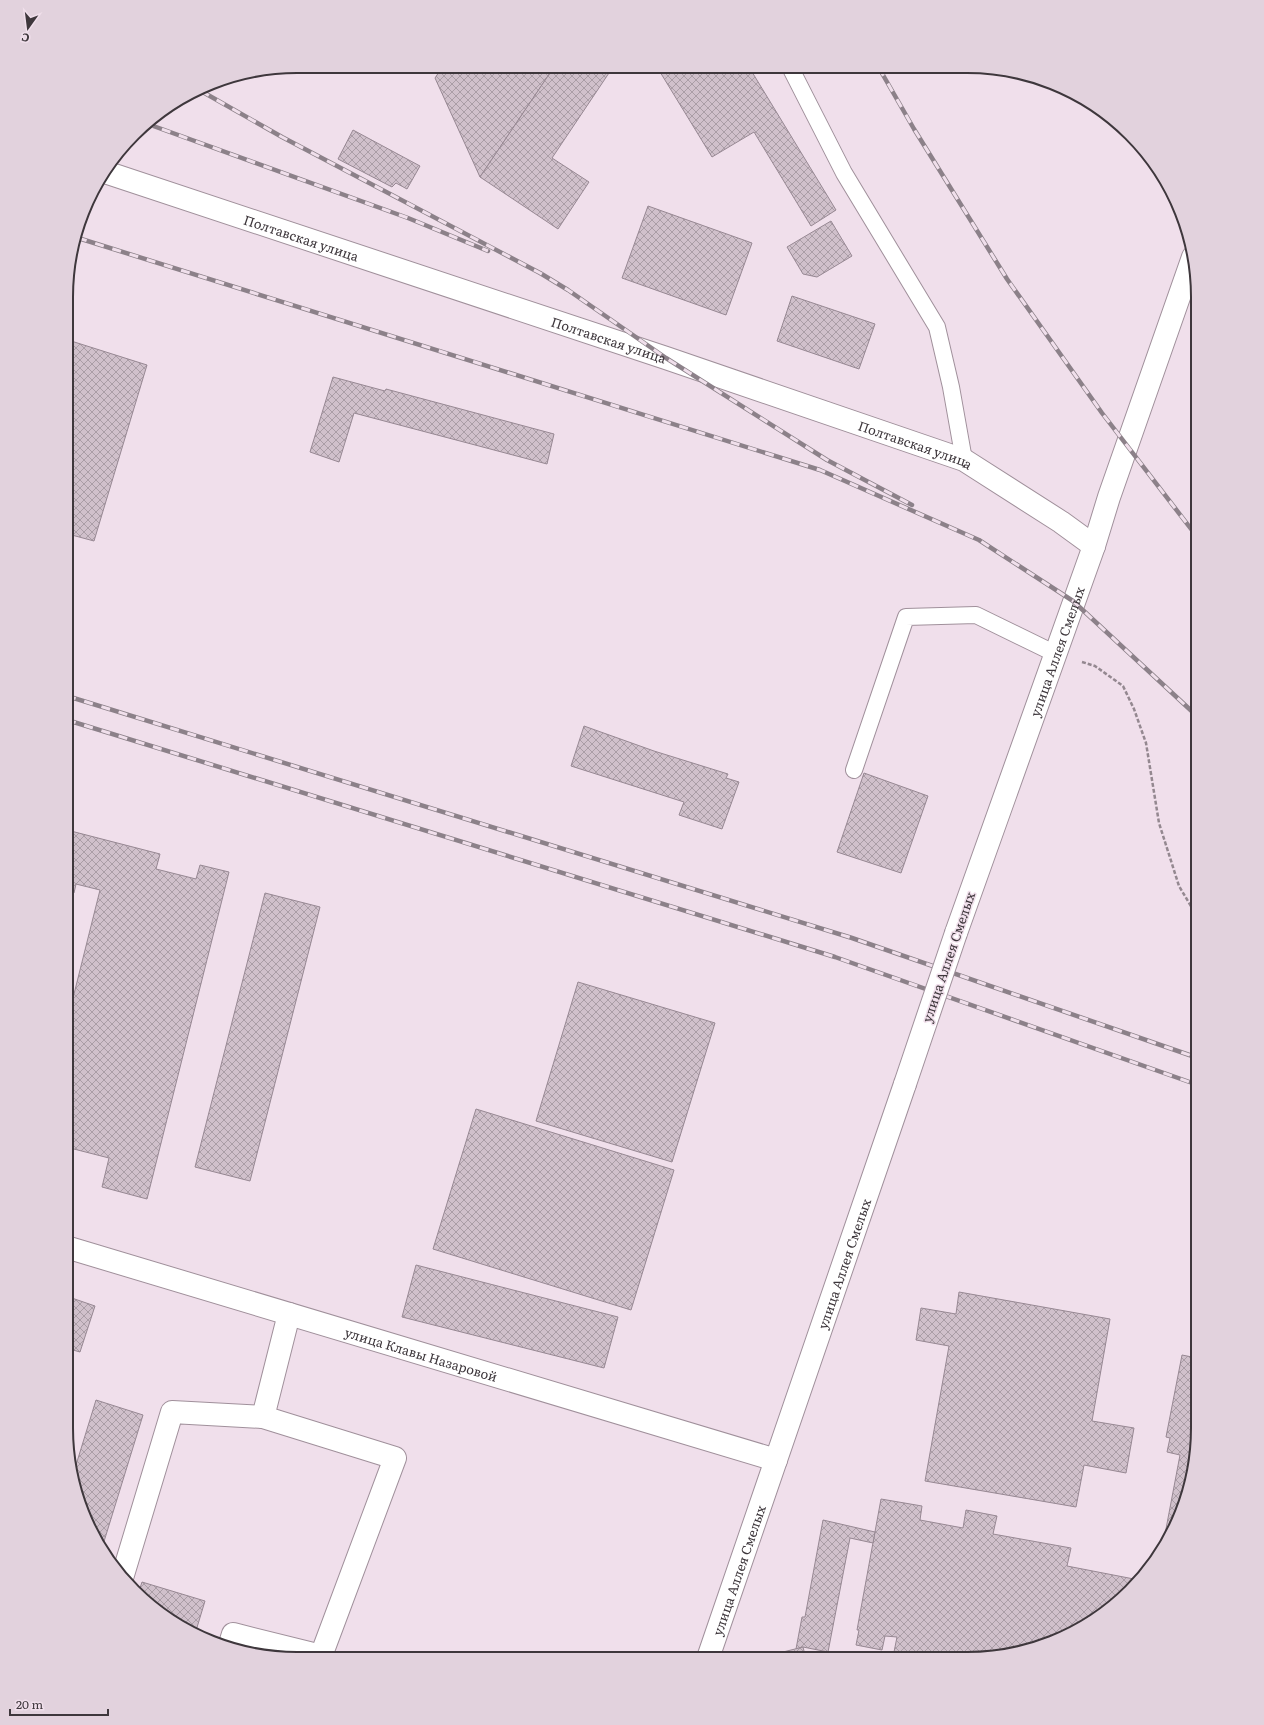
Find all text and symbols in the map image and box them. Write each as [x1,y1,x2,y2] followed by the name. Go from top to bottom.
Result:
[8,8,48,48] north arrow
[19,30,31,47] text: С
[241,209,362,265] street label: Полтавская улица
[549,311,669,367] street label: Полтавская улица
[856,415,977,473] street label: Полтавская улица
[1024,583,1089,719] street label: улица Аллея Смелых
[917,889,979,1025] street label: улица Аллея Смелых
[812,1195,875,1331] street label: улица Аллея Смелых
[343,1322,500,1386] street label: улица Клавы Назаровой
[707,1502,770,1638] street label: улица Аллея Смелых
[10,1691,108,1717] scale bar
[16,1695,43,1713] text: 20 m

